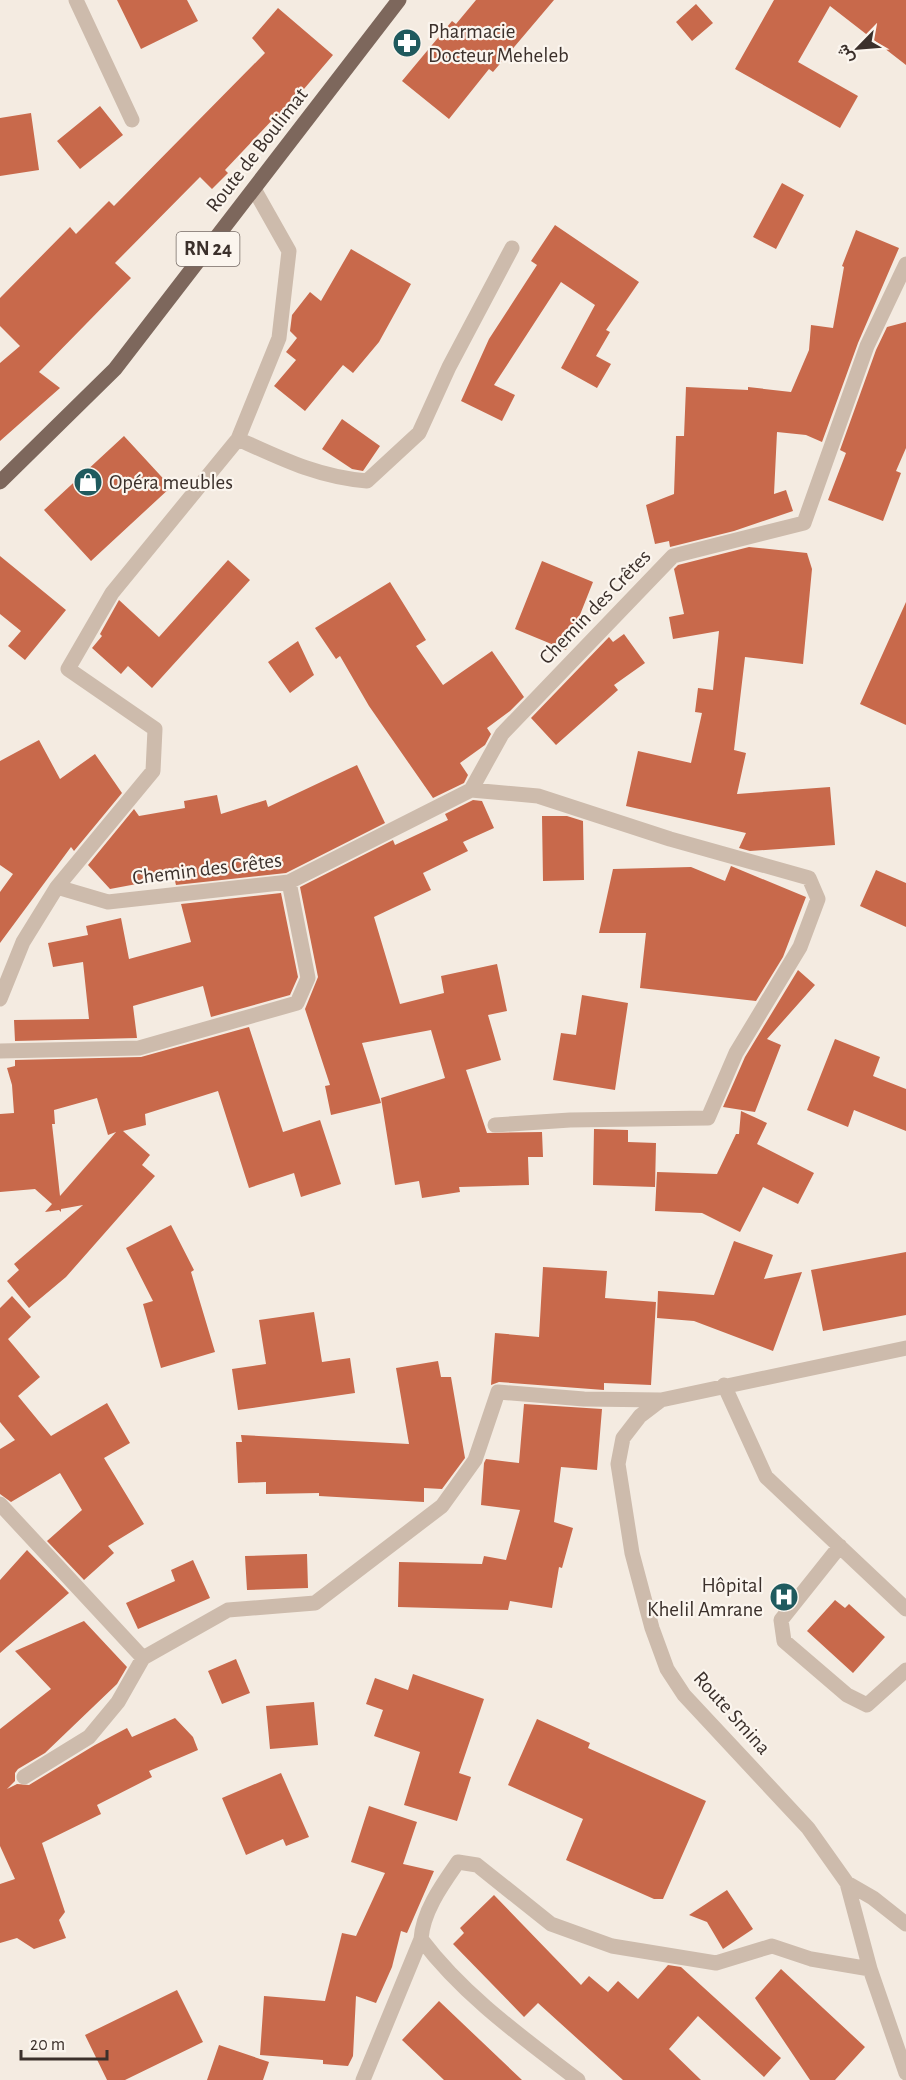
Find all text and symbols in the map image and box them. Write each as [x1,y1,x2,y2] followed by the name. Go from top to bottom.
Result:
[828,18,888,78] north arrow
[428,21,569,66] place label: Pharmacie Docteur Meheleb
[391,27,423,59] pharmacy icon: Pharmacie Docteur Meheleb
[834,41,858,66] text: ش
[202,84,312,216] street label: Route de Boulimat
[176,232,240,266] road number: RN 24
[72,466,104,498] shop icon: Opéra meubles
[109,472,233,493] place label: Opéra meubles
[535,546,655,668] street label: Chemin des Crêtes
[131,849,283,889] street label: Chemin des Crêtes
[647,1575,763,1620] place label: Hôpital Khelil Amrane
[768,1581,800,1613] hospital icon: Hôpital Khelil Amrane
[690,1667,775,1759] street label: Route Smina
[21,2023,106,2061] scale bar
[30,2036,65,2054] text: 20 m

